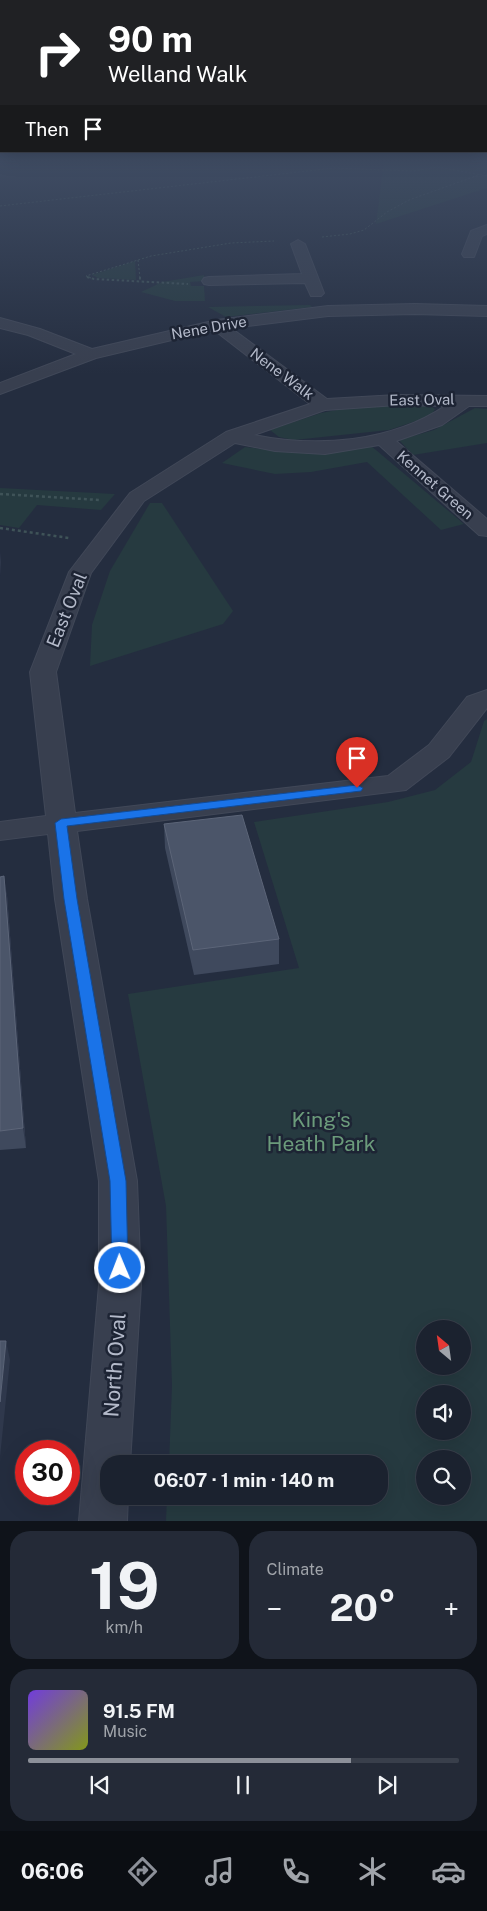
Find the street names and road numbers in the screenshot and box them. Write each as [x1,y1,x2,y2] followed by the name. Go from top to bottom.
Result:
[170,313,248,343] street label: Nene Drive
[247,344,317,403] street label: Nene Walk
[389,390,455,409] street label: East Oval
[394,447,477,522] street label: Kennet Green
[42,569,91,650] street label: East Oval
[98,1312,131,1418] street label: North Oval

